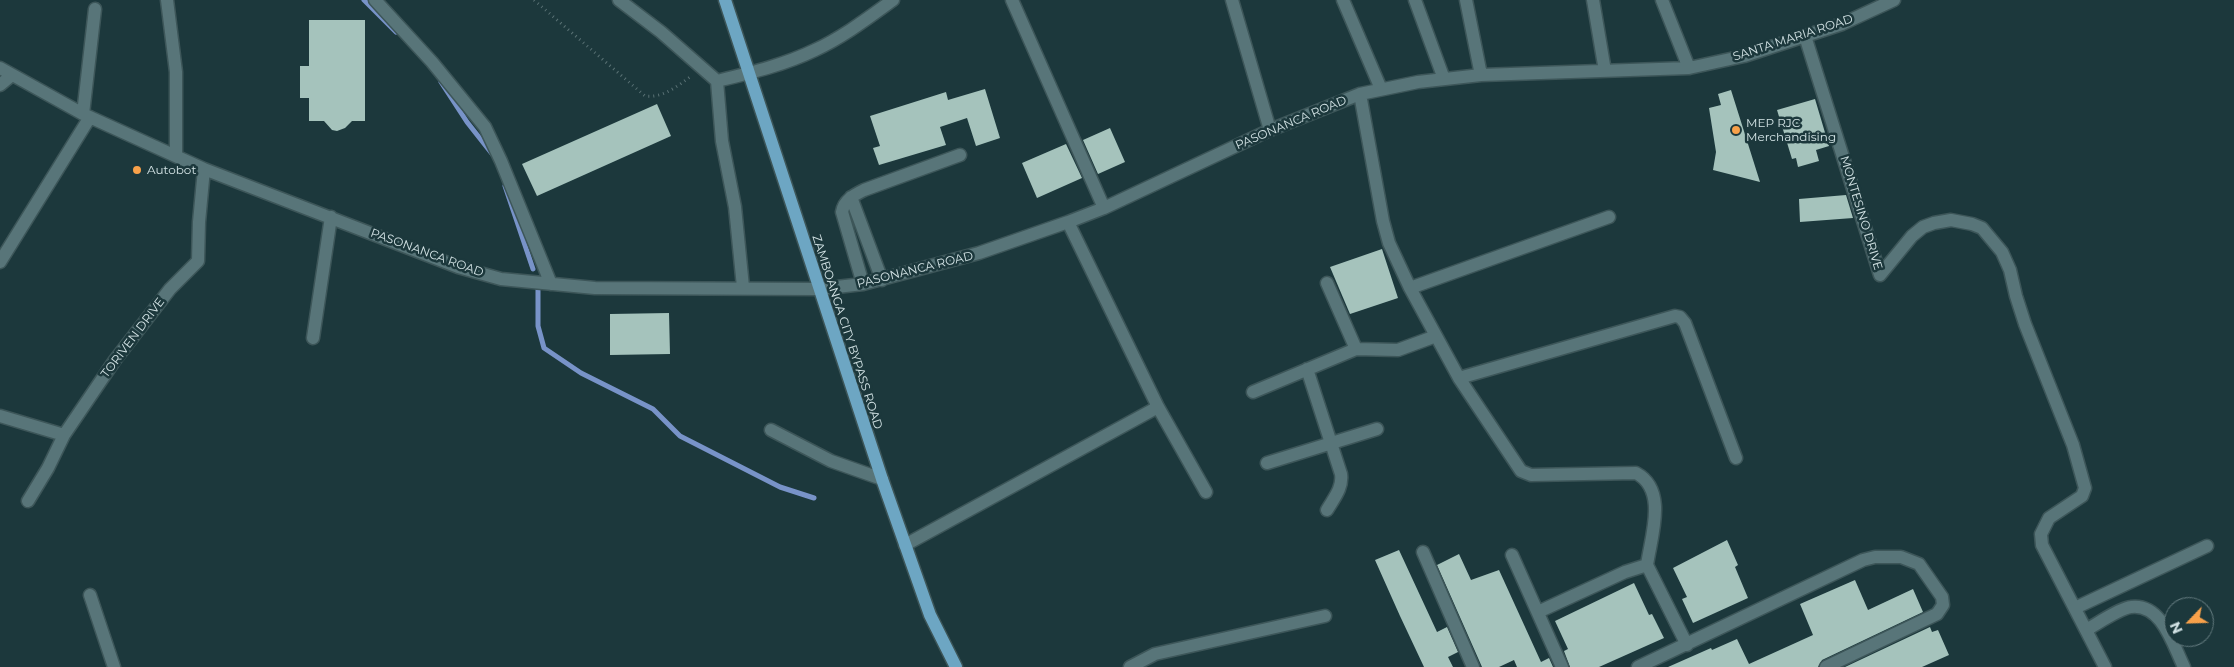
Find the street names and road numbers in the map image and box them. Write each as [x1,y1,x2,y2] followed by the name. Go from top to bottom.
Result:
[1731,12,1855,64] street label: SANTA MARIA ROAD
[1233,93,1349,153] street label: PASONANCA ROAD
[1837,154,1885,272] street label: MONTESINO DRIVE
[368,226,486,280] street label: PASONANCA ROAD
[809,233,885,431] street label: ZAMBOANGA CITY BYPASS ROAD
[855,249,975,291] street label: PASONANCA ROAD
[98,295,168,381] street label: TORIVEN DRIVE

